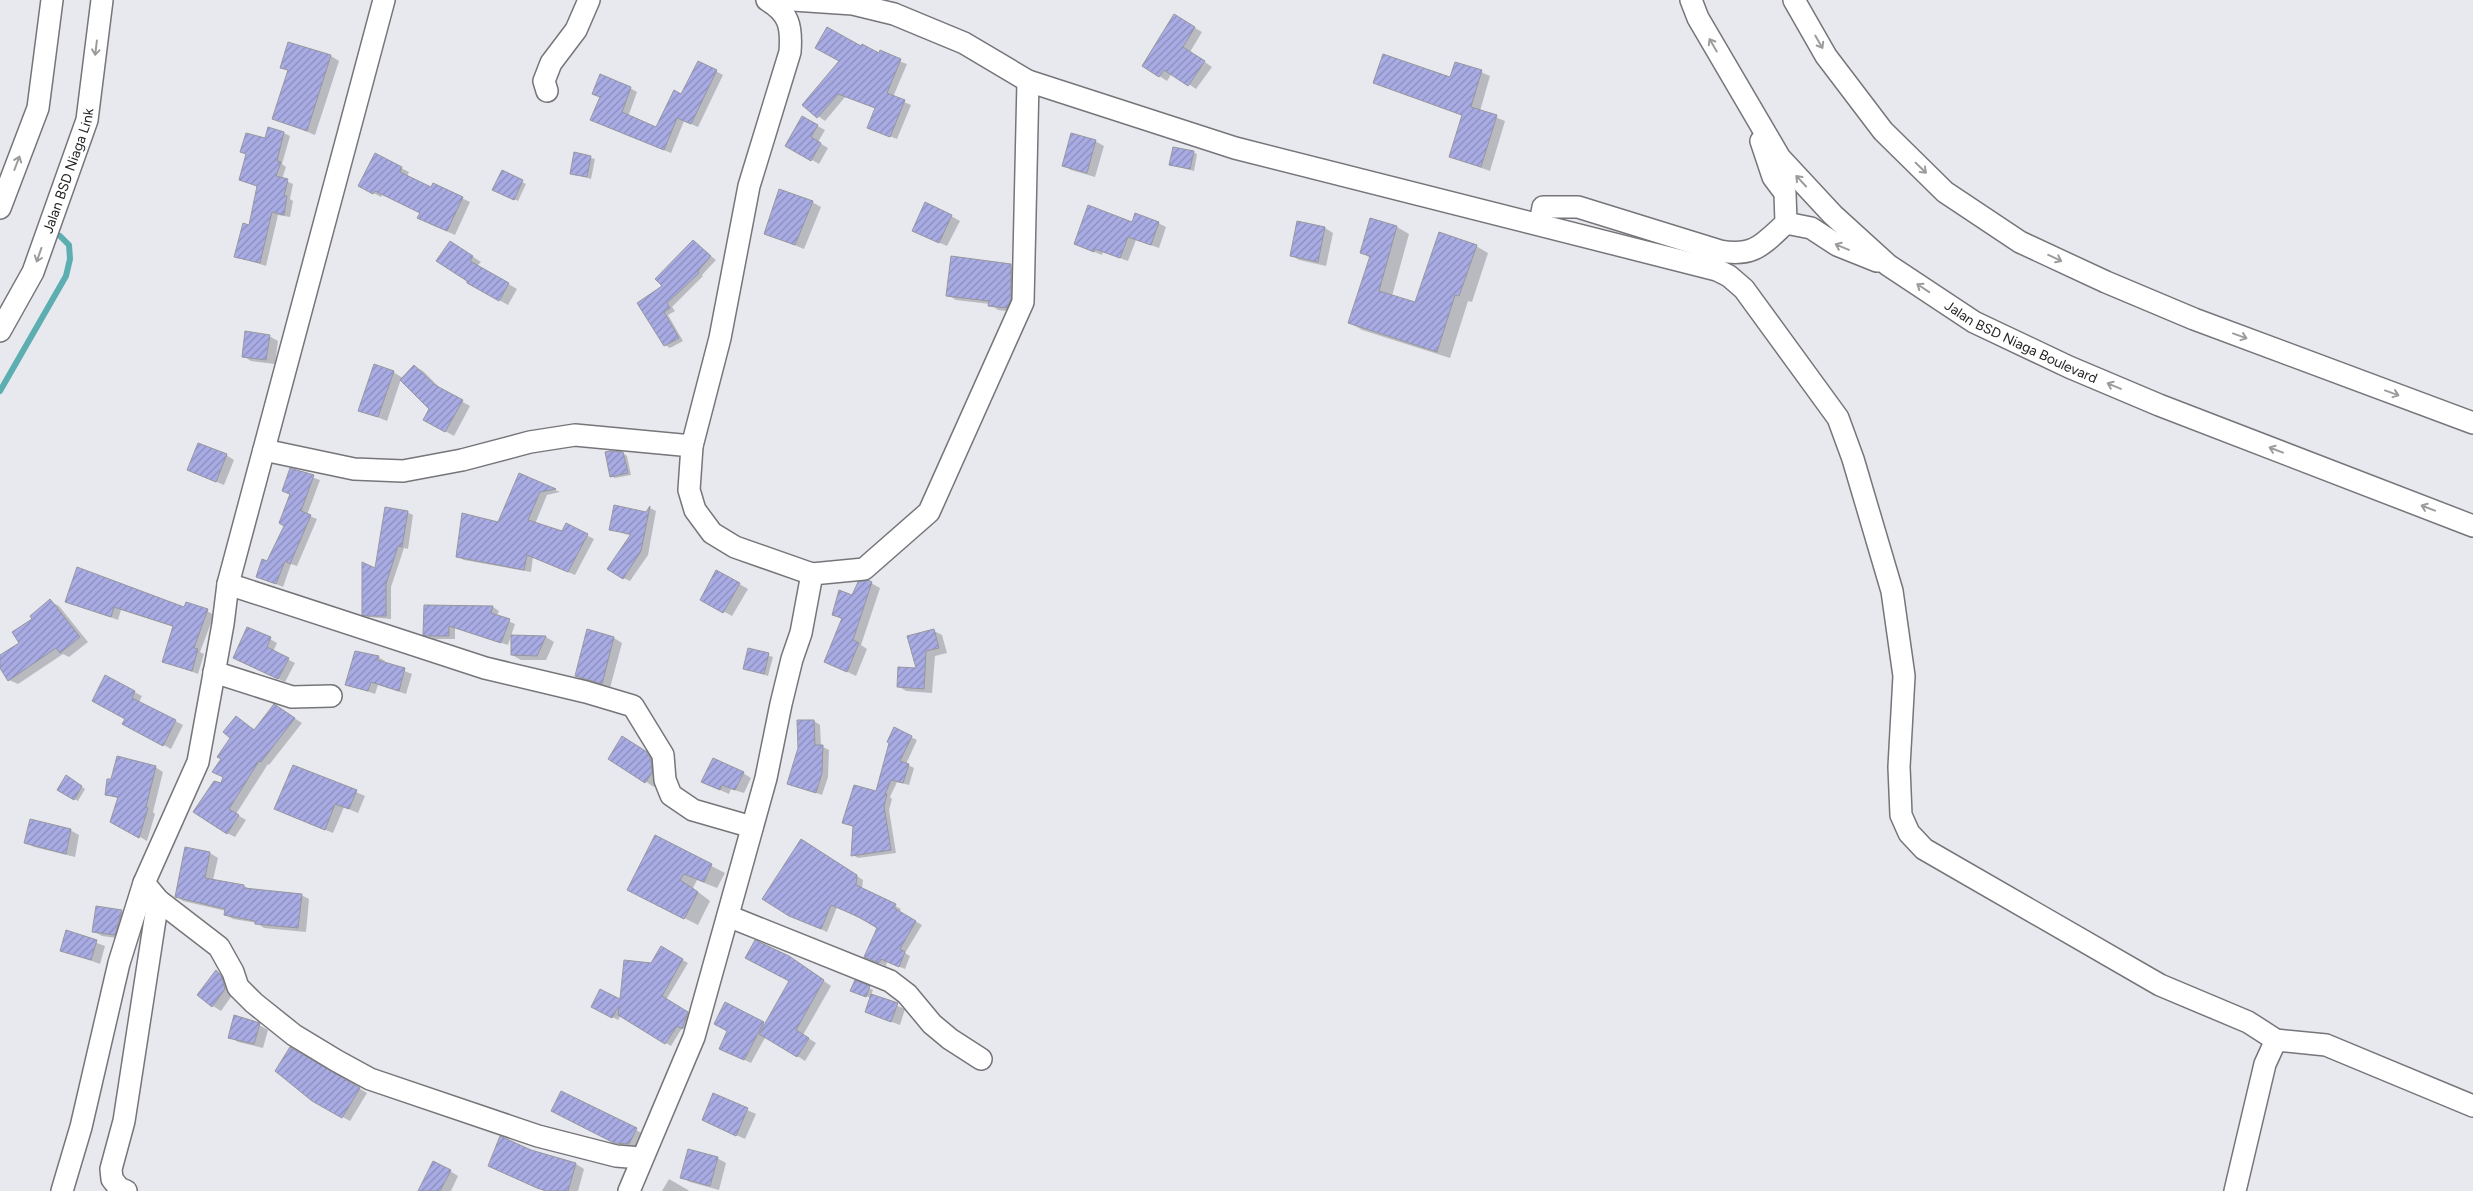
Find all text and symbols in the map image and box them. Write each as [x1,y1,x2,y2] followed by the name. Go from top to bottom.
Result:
[1814,35,1824,49] one-way arrow
[1708,38,1718,53] one-way arrow
[91,40,101,56] one-way arrow
[39,107,97,236] street label: Jalan BSD Niaga Link
[13,156,23,171] one-way arrow
[1914,162,1927,174] one-way arrow
[1795,175,1807,187] one-way arrow
[1835,241,1850,251] one-way arrow
[34,247,43,262] one-way arrow
[2047,254,2062,263] one-way arrow
[1916,283,1930,293] one-way arrow
[1941,297,2100,387] street label: Jalan BSD Niaga Boulevard
[2232,332,2247,341] one-way arrow
[2107,380,2122,390] one-way arrow
[2384,389,2400,398] one-way arrow
[2269,445,2284,454] one-way arrow
[2420,503,2435,512] one-way arrow

